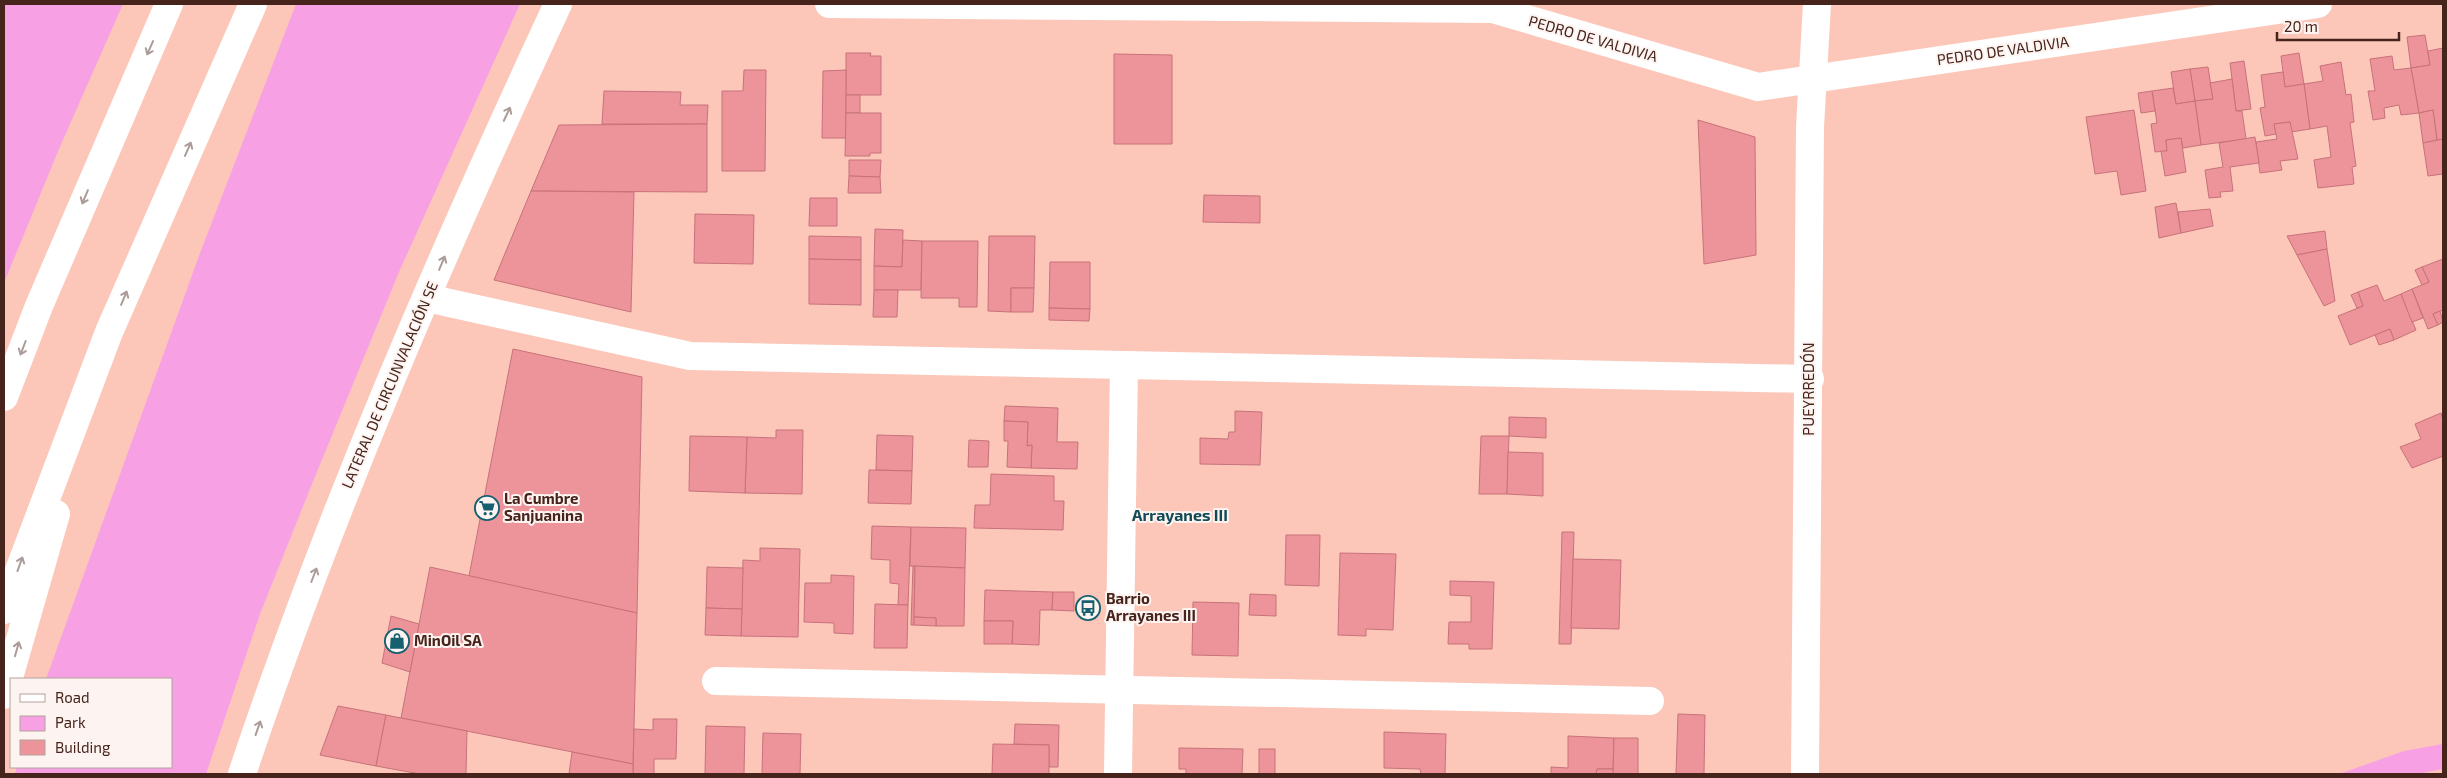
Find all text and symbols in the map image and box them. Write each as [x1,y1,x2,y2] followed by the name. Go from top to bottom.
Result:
[2277,10,2400,42] scale bar
[1527,11,1660,65] street label: PEDRO DE VALDIVIA
[2284,17,2318,35] text: 20 m
[1936,32,2071,68] street label: PEDRO DE VALDIVIA
[144,40,154,55] one-way arrow
[502,107,512,122] one-way arrow
[183,142,193,157] one-way arrow
[80,190,89,205] one-way arrow
[437,256,447,271] one-way arrow
[337,278,441,491] street label: LATERAL DE CIRCUNVALACIÓN SE
[119,291,129,306] one-way arrow
[18,339,27,355] one-way arrow
[1799,342,1817,436] street label: PUEYRREDÓN
[504,489,583,524] place label: La Cumbre Sanjuanina
[474,495,500,521] supermarket icon: La Cumbre Sanjuanina
[1132,505,1228,525] district label: Arrayanes III
[16,557,25,572] one-way arrow
[310,568,319,583] one-way arrow
[1106,589,1196,625] place label: Barrio Arrayanes III
[1075,595,1101,621] bus stop icon: Barrio Arrayanes III
[384,628,410,654] shop icon: MinOil SA
[414,631,482,649] place label: MinOil SA
[13,641,23,657] one-way arrow
[10,678,172,768] legend
[55,688,90,706] text: Road
[55,713,86,731] text: Park
[254,721,263,736] one-way arrow
[55,738,111,756] text: Building

